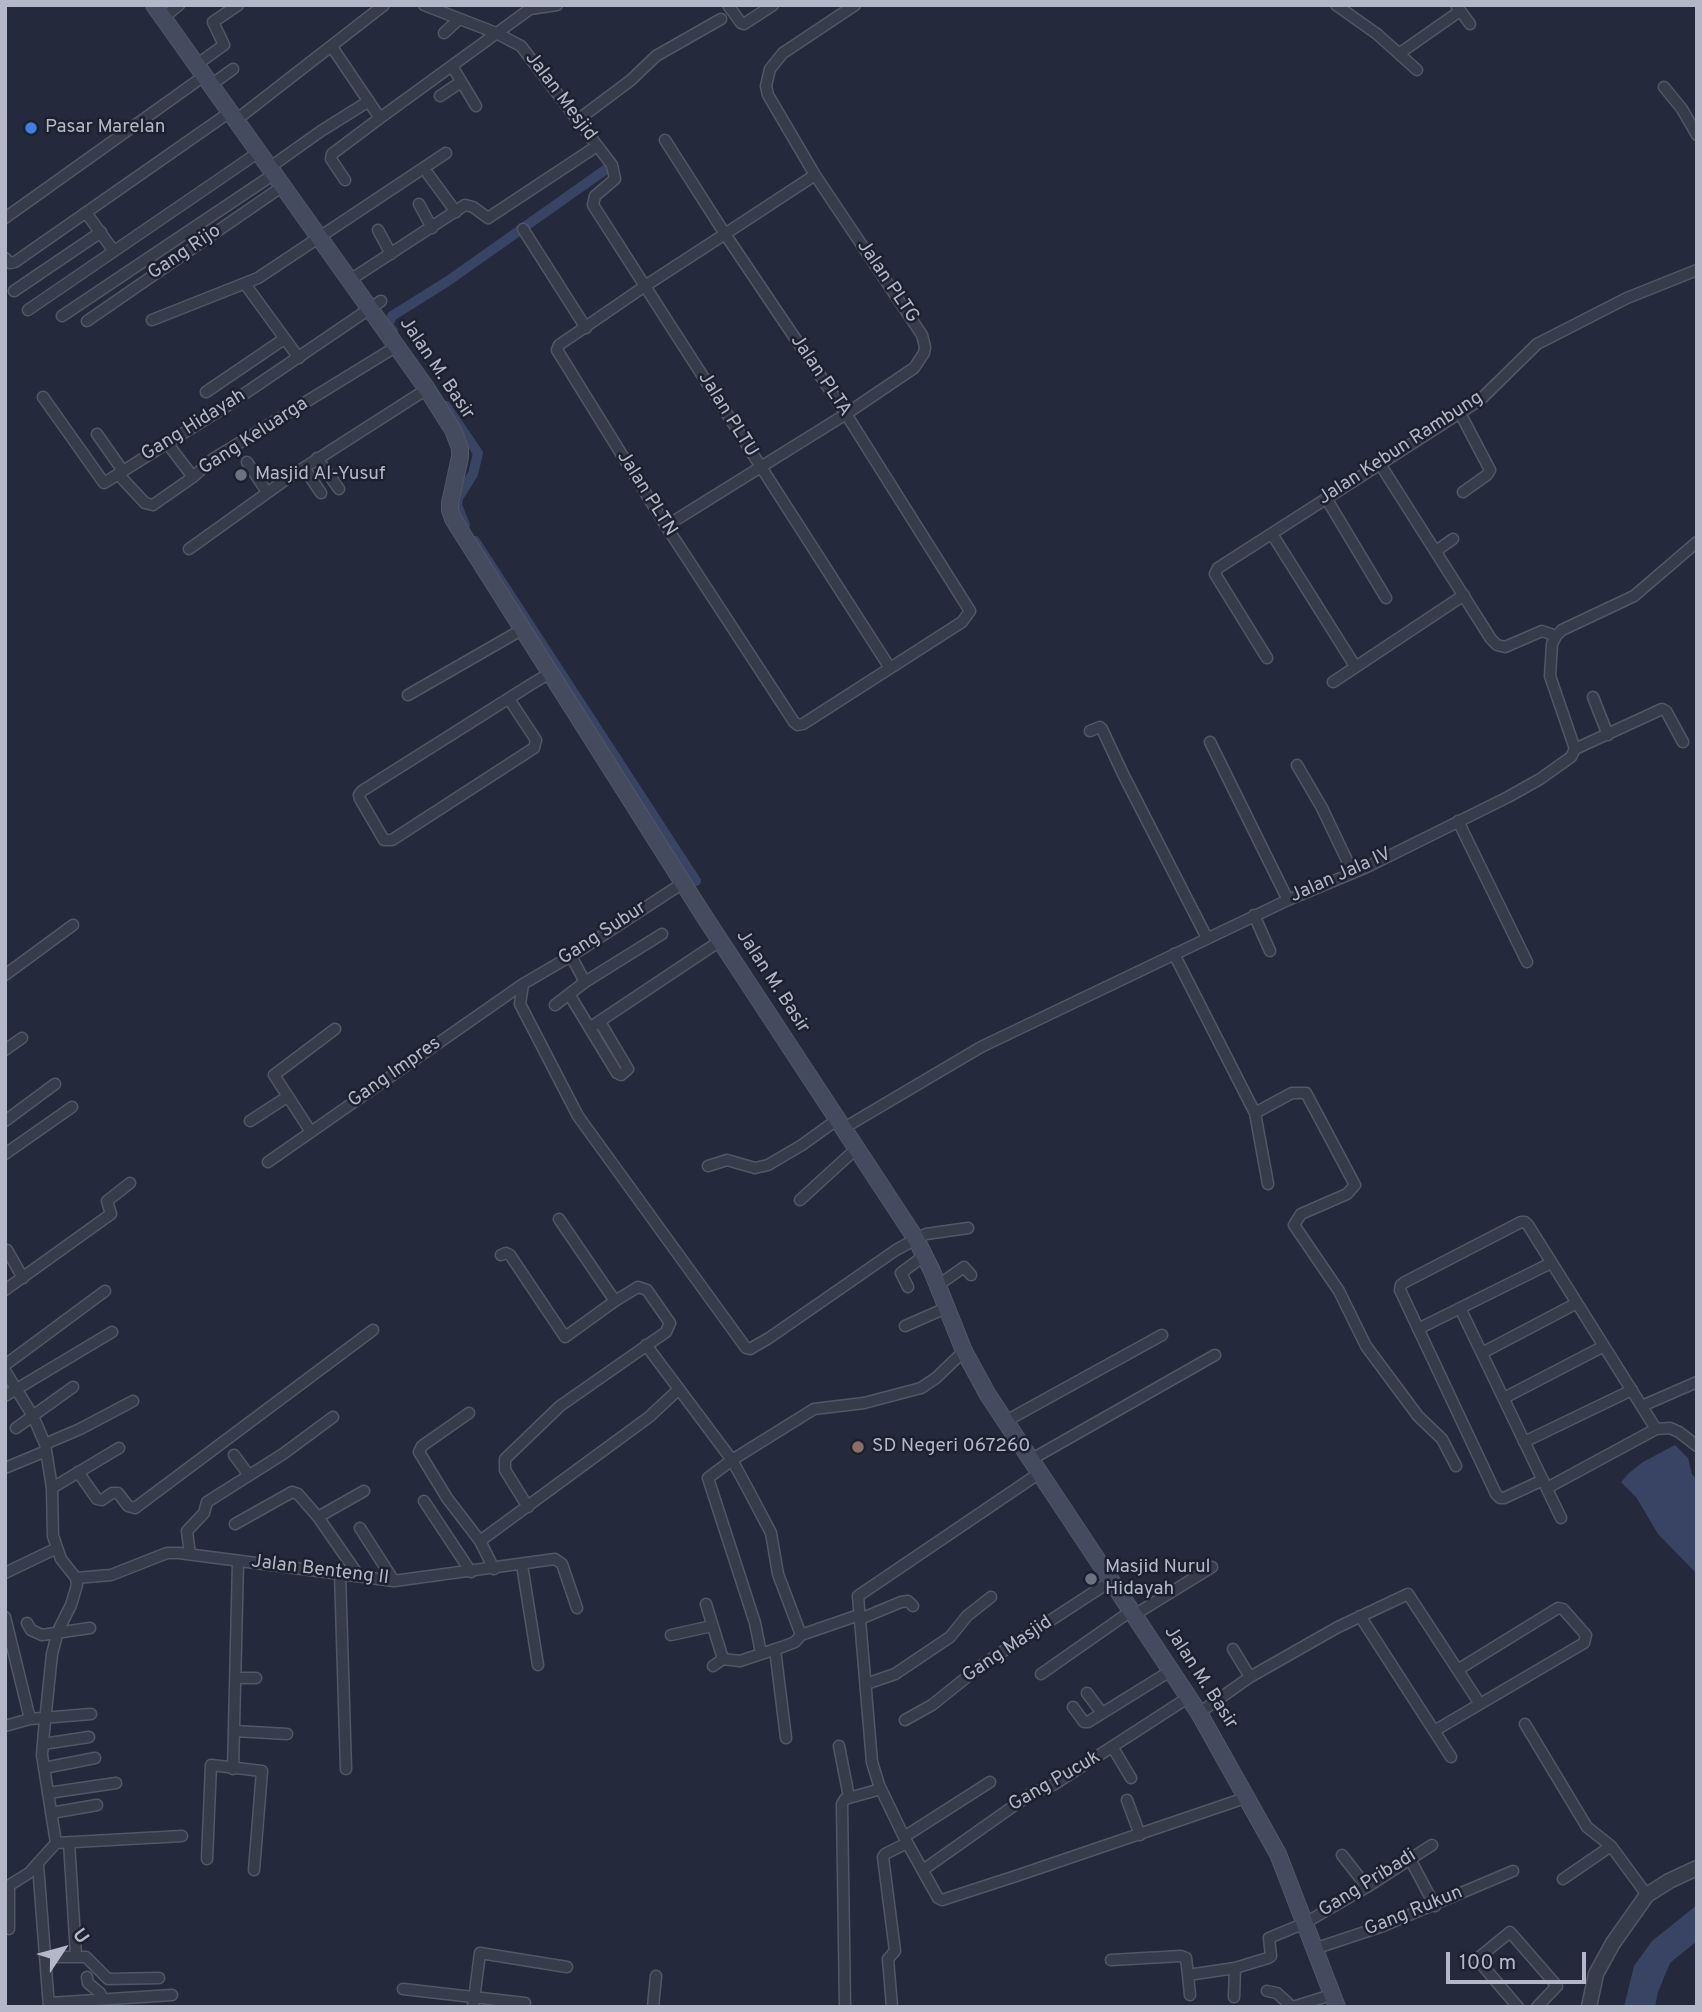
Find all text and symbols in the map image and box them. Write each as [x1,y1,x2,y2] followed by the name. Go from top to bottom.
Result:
[519,48,601,146] street label: Jalan Mesjid
[45,117,165,139] place label: Pasar Marelan
[23,120,39,136] marker: Pasar Marelan
[144,220,226,286] street label: Gang Rijo
[851,236,923,328] street label: Jalan PLTG
[393,314,479,424] street label: Jalan M. Basir
[784,331,856,421] street label: Jalan PLTA
[692,368,762,462] street label: Jalan PLTU
[138,385,250,467] street label: Gang Hidayah
[1314,387,1488,511] street label: Jalan Kebun Rambung
[195,393,313,481] street label: Gang Keluarga
[611,447,681,541] street label: Jalan PLTN
[255,464,385,486] place label: Masjid Al-Yusuf
[233,467,249,483] marker: Masjid Al-Yusuf
[1287,844,1395,908] street label: Jalan Jala IV
[555,897,651,971] street label: Gang Subur
[730,926,814,1038] street label: Jalan M. Basir
[344,1033,446,1113] street label: Gang Impres
[872,1436,1030,1458] place label: SD Negeri 067260
[850,1439,866,1455] marker: SD Negeri 067260
[250,1551,390,1591] street label: Jalan Benteng II
[1105,1557,1211,1601] place label: Masjid Nurul Hidayah
[1083,1571,1099,1587] marker: Masjid Nurul Hidayah
[959,1612,1057,1688] street label: Gang Masjid
[1158,1622,1242,1734] street label: Jalan M. Basir
[1005,1747,1105,1817] street label: Gang Pucuk
[1315,1845,1421,1923] street label: Gang Pribadi
[1362,1882,1466,1942] street label: Gang Rukun
[28,1914,98,1984] north arrow
[66,1924,94,1949] text: U
[1450,1938,1590,1982] scale bar
[1459,1950,1516,1977] text: 100 m

